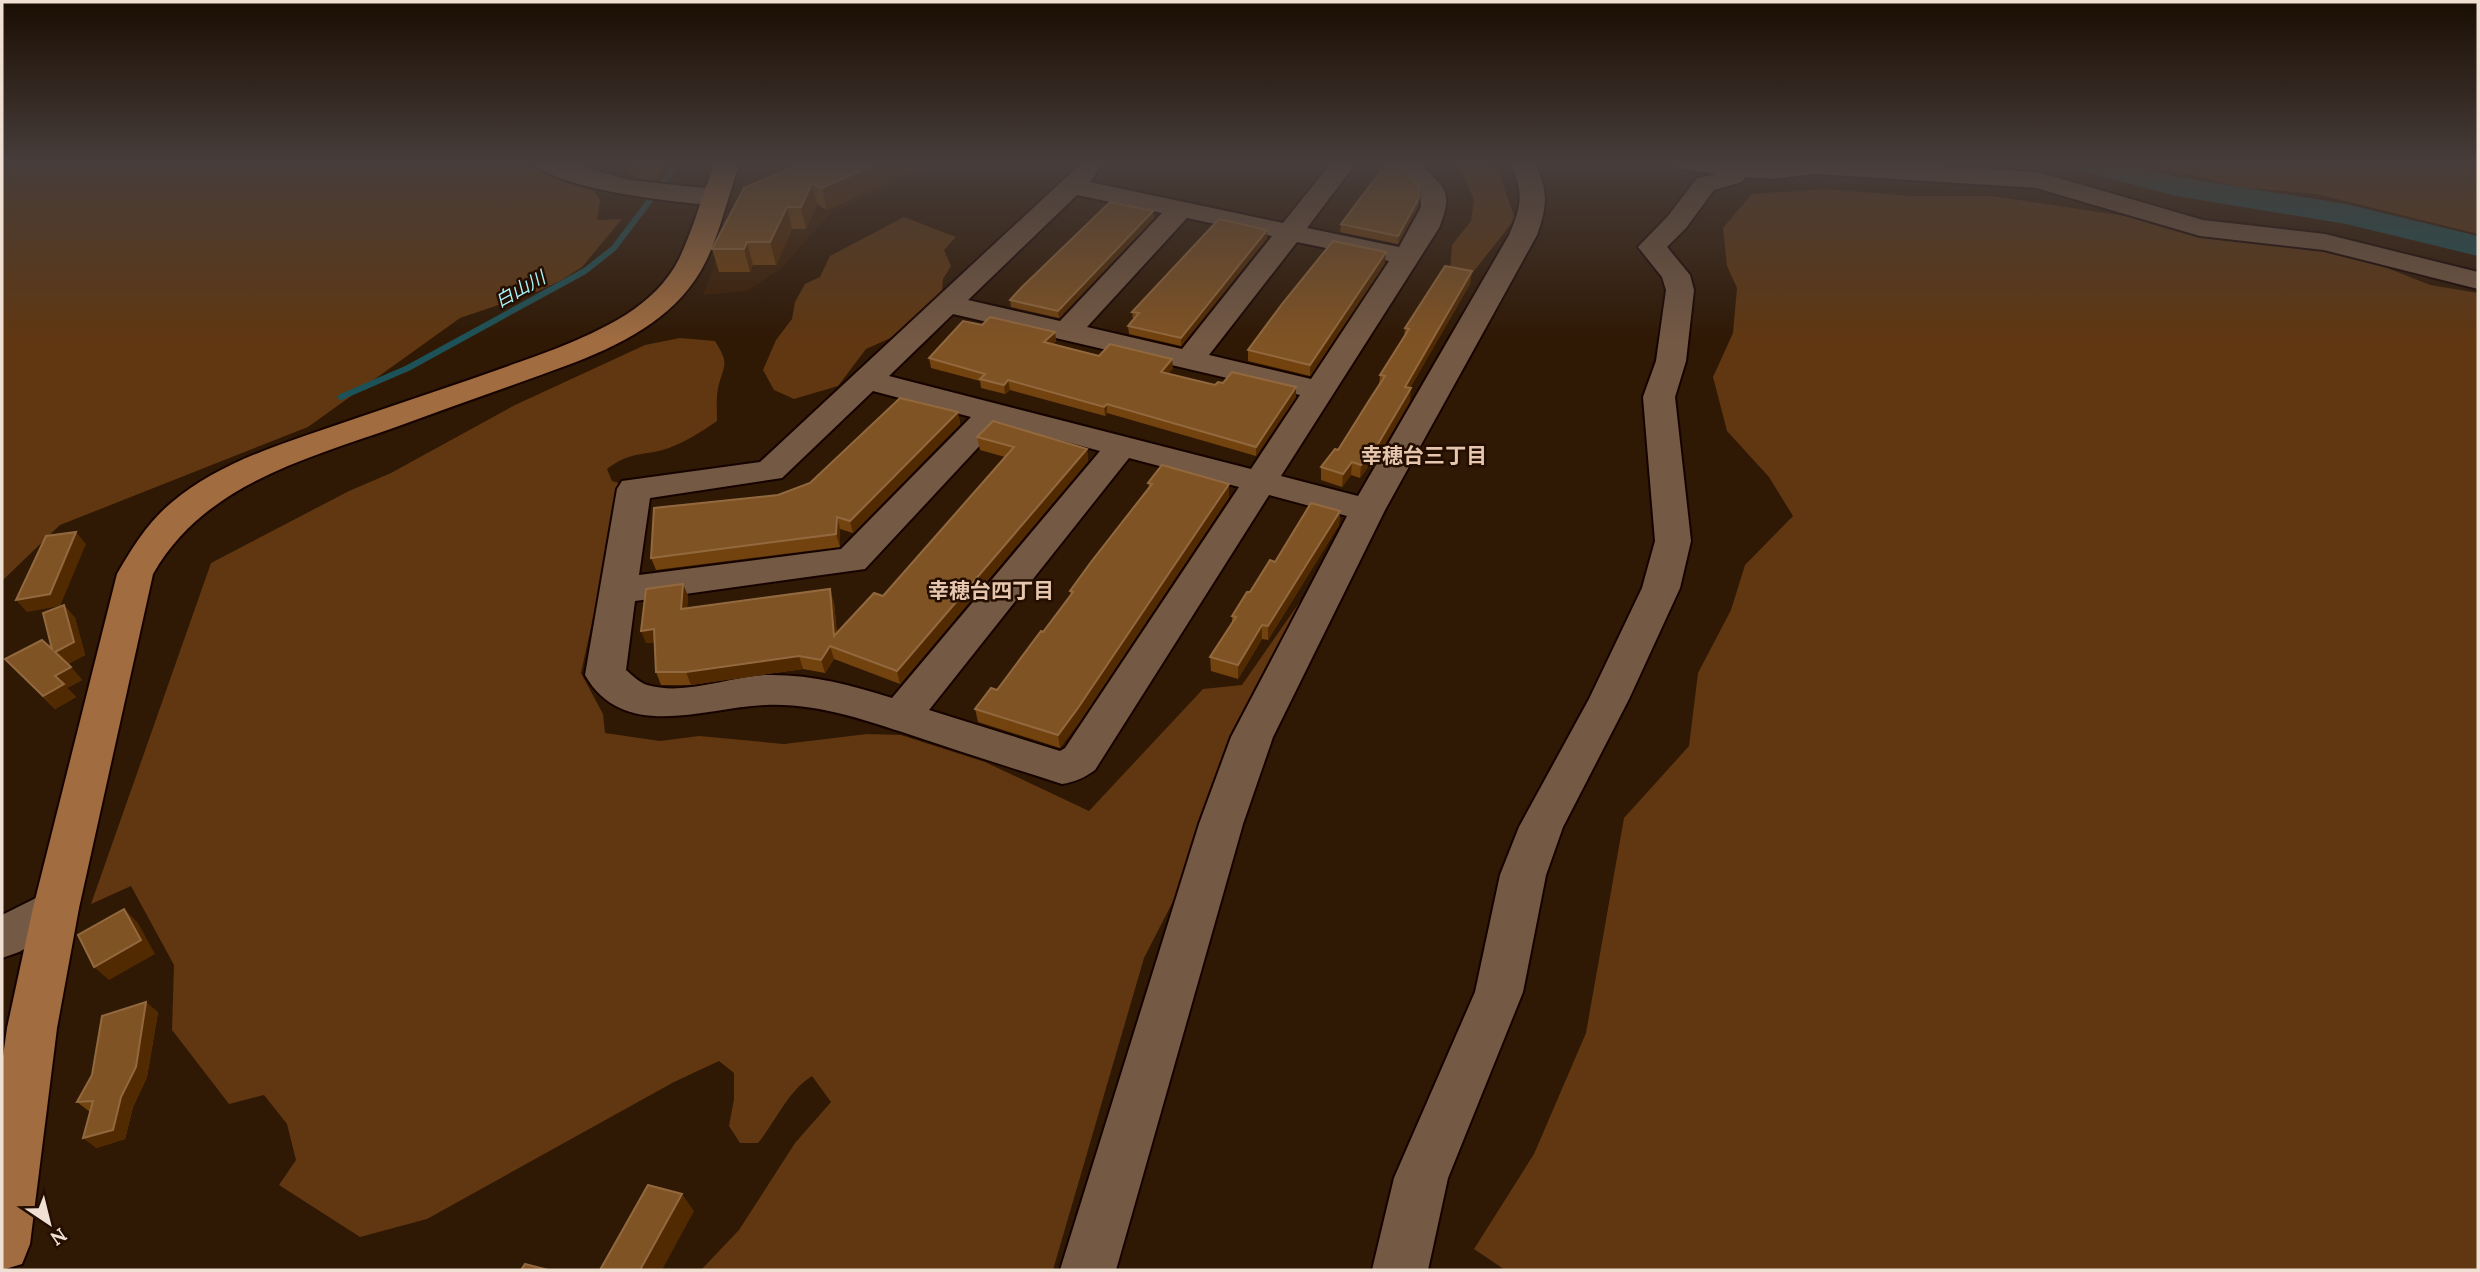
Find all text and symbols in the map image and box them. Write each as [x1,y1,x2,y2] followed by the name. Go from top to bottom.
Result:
[491,265,551,312] water label: 白山川
[1361,442,1487,469] district label: 幸穂台三丁目
[928,577,1054,604] district label: 幸穂台四丁目
[14,1188,84,1258] north arrow
[46,1223,72,1251] text: N

